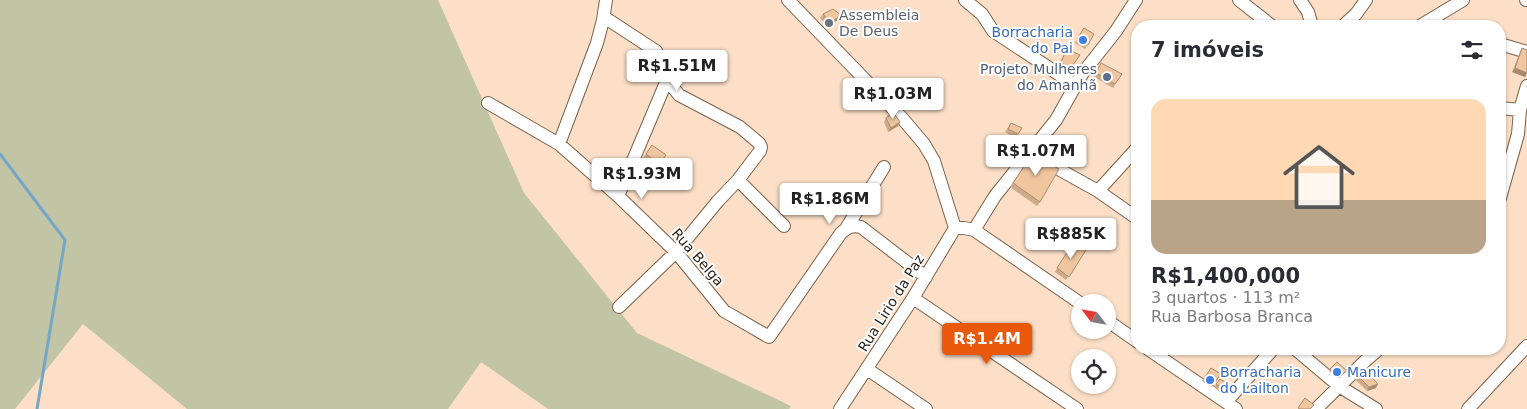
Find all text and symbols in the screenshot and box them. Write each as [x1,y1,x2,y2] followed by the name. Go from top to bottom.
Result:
[839,7,919,39] place label: Assembleia De Deus
[823,17,835,29] marker: Assembleia De Deus
[992,24,1073,56] place label: Borracharia do Pai
[1077,34,1089,46] marker: Borracharia do Pai
[1458,36,1486,64] icon: filters
[1151,38,1264,62] text: 7 imóveis
[631,49,723,92] pin: R$1.51M
[638,56,716,75] text: R$1.51M
[980,61,1097,93] place label: Projeto Mulheres do Amanhã
[1101,71,1113,83] marker: Projeto Mulheres do Amanhã
[847,78,939,120] pin: R$1.03M
[854,84,932,103] text: R$1.03M
[1274,132,1364,222] icon: home
[990,134,1082,177] pin: R$1.07M
[997,141,1075,160] text: R$1.07M
[596,158,688,200] pin: R$1.93M
[603,164,681,183] text: R$1.93M
[784,182,876,225] pin: R$1.86M
[791,189,869,208] text: R$1.86M
[1030,218,1112,260] pin: R$885K
[1036,224,1106,243] text: R$885K
[669,225,727,289] street label: Rua Belga
[855,252,927,354] street label: Rua Lirio da Paz
[1151,264,1300,288] text: R$1,400,000
[1151,288,1300,307] text: 3 quartos · 113 m²
[1071,294,1116,339] north arrow
[1071,294,1116,394] map controls
[1151,307,1313,326] text: Rua Barbosa Branca
[946,322,1028,365] pin: R$1.4M
[953,329,1021,348] text: R$1.4M
[1071,349,1116,394] button: locate
[1220,364,1301,396] place label: Borracharia do Lailton
[1347,364,1411,380] place label: Manicure
[1331,366,1343,378] marker: Manicure
[1204,374,1216,386] marker: Borracharia do Lailton

